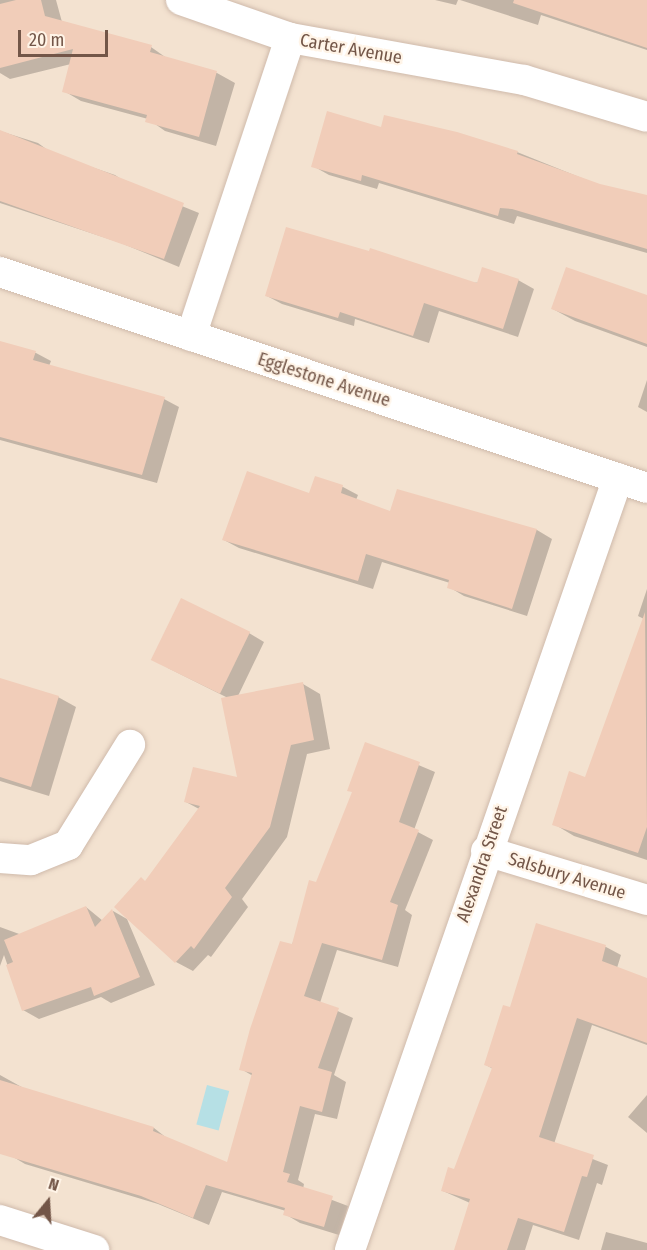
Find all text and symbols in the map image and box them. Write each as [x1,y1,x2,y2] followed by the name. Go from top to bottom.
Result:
[21,18,111,56] scale bar
[29,29,64,51] text: 20 m
[298,29,404,69] street label: Carter Avenue
[255,348,393,412] street label: Egglestone Avenue
[452,803,512,925] street label: Alexandra Street
[506,848,628,904] street label: Salsbury Avenue
[18,1172,78,1232] north arrow
[46,1174,61,1195] text: N

